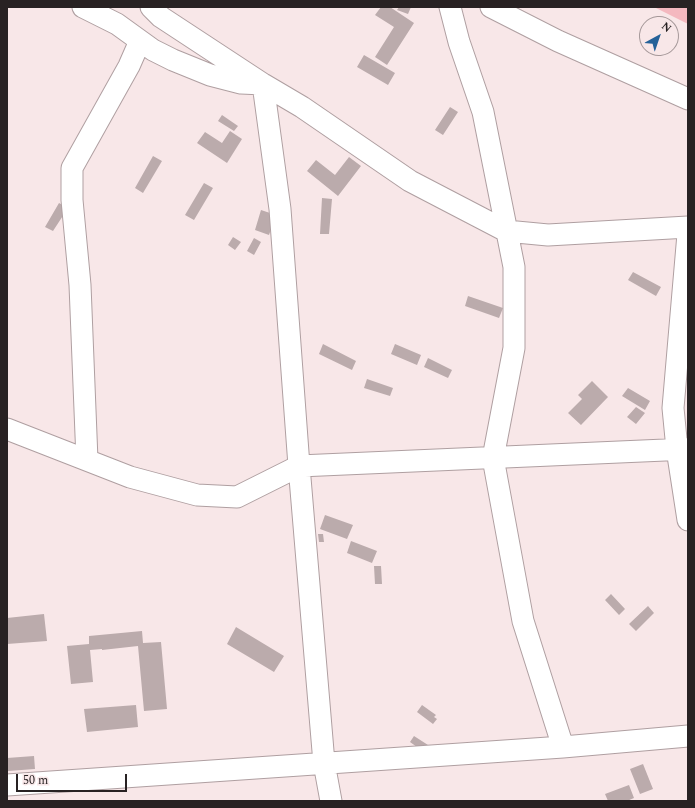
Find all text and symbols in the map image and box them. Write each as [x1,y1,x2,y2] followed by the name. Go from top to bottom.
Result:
[639,16,679,56] north arrow
[657,18,675,37] text: N
[18,766,129,792] scale bar
[23,771,48,790] text: 50 m

